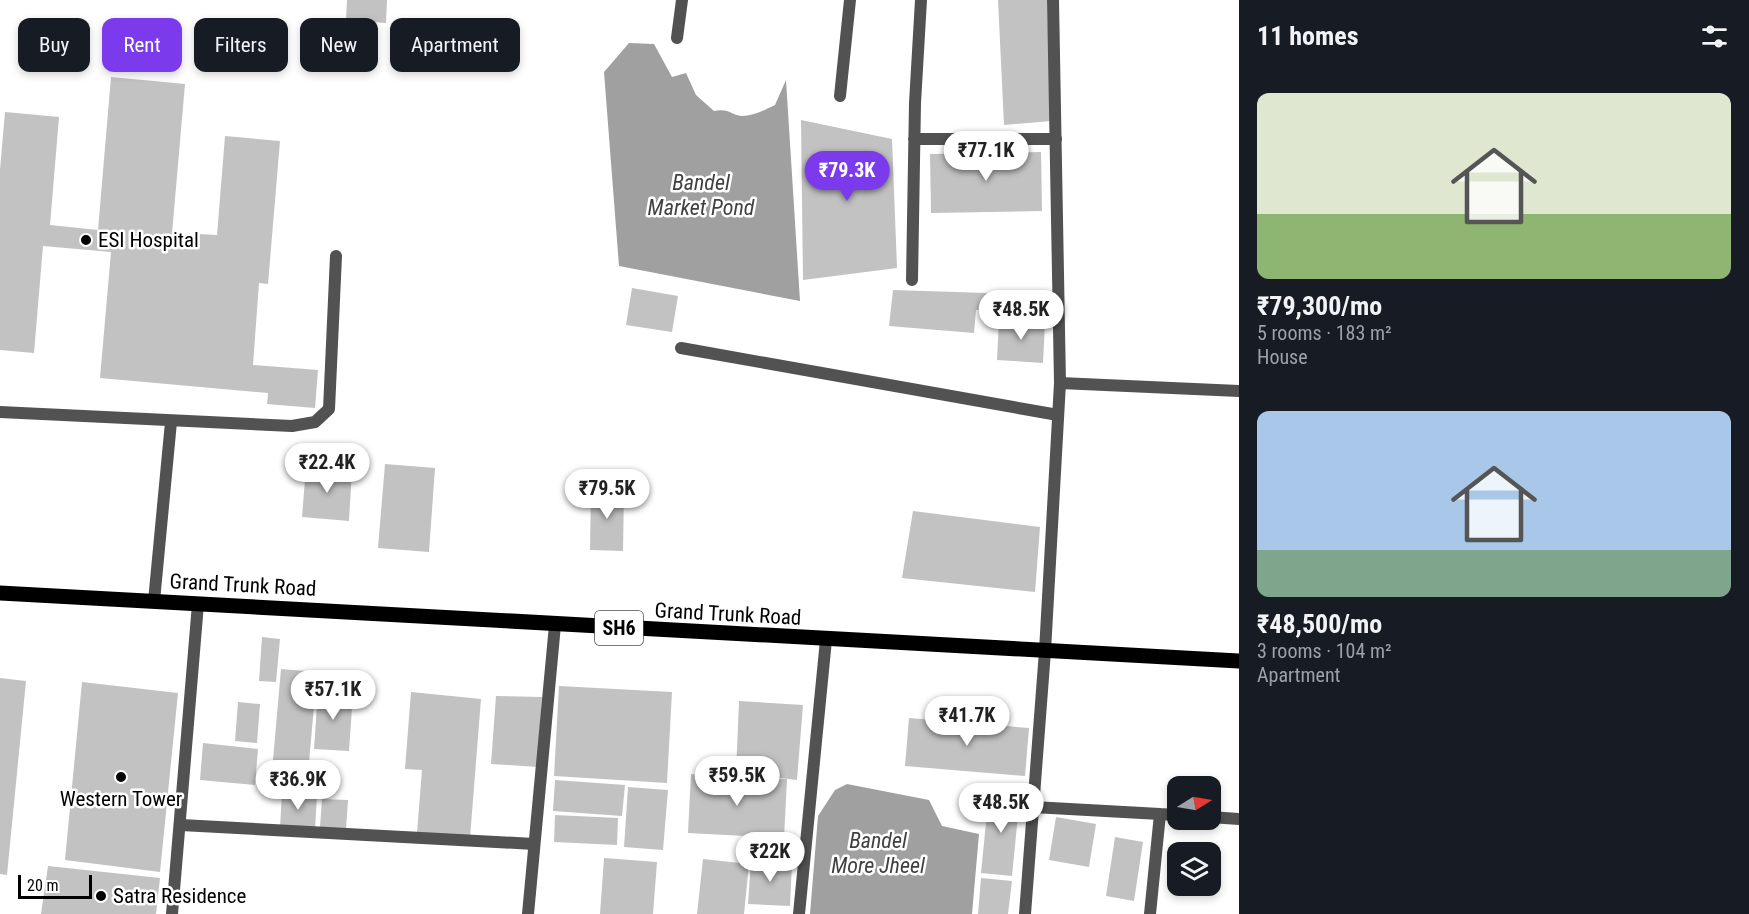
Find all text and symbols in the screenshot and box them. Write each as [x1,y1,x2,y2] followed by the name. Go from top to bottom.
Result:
[18,18,90,72] chip: Buy
[102,18,182,72] chip: Rent
[194,18,288,72] chip: Filters
[300,18,378,72] chip: New
[390,18,520,72] chip: Apartment
[1698,20,1731,53] icon: filters
[1257,21,1359,51] text: 11 homes
[937,131,1035,182] pin: ₹77.1K
[1440,132,1548,240] icon: home
[958,138,1014,162] text: ₹77.1K
[798,151,896,202] pin: ₹79.3K
[819,158,875,182] text: ₹79.3K
[648,170,755,220] water label: Bandel Market Pond
[98,228,199,252] place label: ESI Hospital
[79,233,93,247] marker: ESI Hospital
[972,290,1070,341] pin: ₹48.5K
[1257,291,1382,321] text: ₹79,300/mo
[993,297,1049,321] text: ₹48.5K
[1257,321,1392,345] text: 5 rooms · 183 m²
[1257,345,1308,369] text: House
[278,443,376,494] pin: ₹22.4K
[299,450,355,474] text: ₹22.4K
[1440,450,1548,558] icon: home
[558,469,656,520] pin: ₹79.5K
[579,476,635,500] text: ₹79.5K
[169,569,317,601] street label: Grand Trunk Road
[654,598,802,630] street label: Grand Trunk Road
[1257,609,1382,639] text: ₹48,500/mo
[595,611,643,645] road number: SH6
[1257,639,1392,663] text: 3 rooms · 104 m²
[1257,663,1341,687] text: Apartment
[284,670,382,721] pin: ₹57.1K
[305,677,361,701] text: ₹57.1K
[918,696,1016,747] pin: ₹41.7K
[939,703,995,727] text: ₹41.7K
[688,756,786,807] pin: ₹59.5K
[249,760,347,811] pin: ₹36.9K
[709,763,765,787] text: ₹59.5K
[270,767,326,791] text: ₹36.9K
[114,770,128,784] marker: Western Tower
[1167,776,1221,830] north arrow
[1167,776,1221,896] map controls
[952,783,1050,834] pin: ₹48.5K
[60,787,182,811] place label: Western Tower
[973,790,1029,814] text: ₹48.5K
[831,828,926,878] water label: Bandel More Jheel
[734,832,806,883] pin: ₹22K
[750,839,790,863] text: ₹22K
[1167,842,1221,896] button: layers
[18,872,92,900] scale bar
[27,876,59,895] text: 20 m
[113,884,247,908] place label: Satra Residence
[94,889,108,903] marker: Satra Residence

